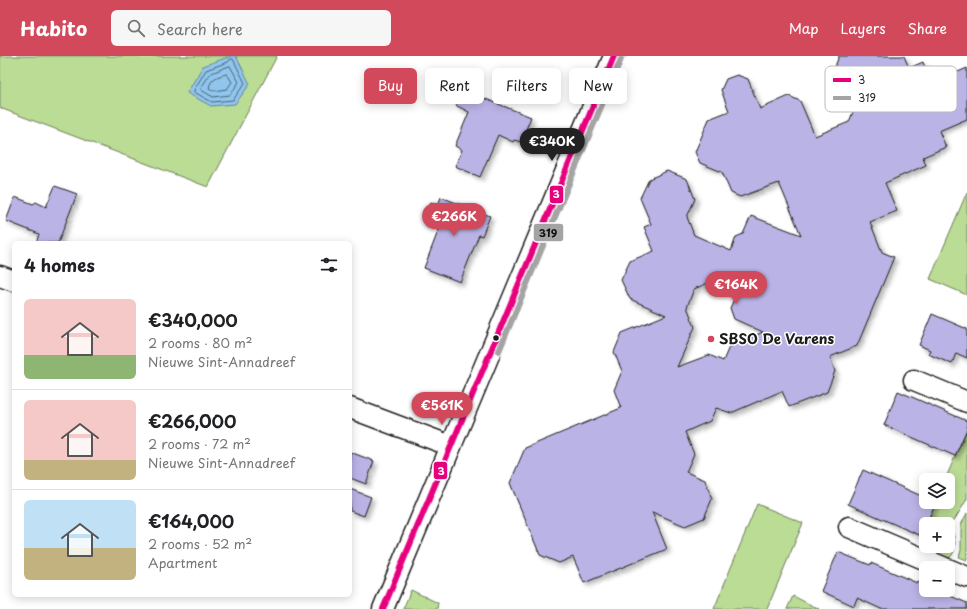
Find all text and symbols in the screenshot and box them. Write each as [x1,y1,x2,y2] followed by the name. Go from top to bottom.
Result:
[111,10,391,46] search box
[20,14,87,42] text: Habito
[125,17,147,39] icon: search
[157,17,243,40] text: Search here
[789,18,819,39] text: Map
[841,18,886,39] text: Layers
[908,18,947,39] text: Share
[825,66,957,112] legend
[364,68,417,104] chip: Buy
[425,68,484,104] chip: Rent
[492,68,561,104] chip: Filters
[569,68,627,104] chip: New
[858,71,865,88] text: 3
[858,89,876,106] text: 319
[524,128,580,162] pin: €340K
[529,131,575,150] text: €340K
[549,185,564,204] line badge: 3
[552,185,560,202] text: 3
[426,203,482,237] pin: €266K
[431,206,477,225] text: €266K
[533,223,564,242] line badge: 319
[539,224,558,241] text: 319
[24,252,95,278] text: 4 homes
[318,254,340,276] icon: filters
[708,271,764,305] pin: €164K
[714,274,758,293] text: €164K
[148,307,238,333] text: €340,000
[56,315,104,363] icon: home
[719,328,834,349] place label: SBSO De Varens
[148,333,253,352] text: 2 rooms · 80 m²
[491,333,501,343] unlabelled marker
[706,334,716,344] marker: SBSO De Varens
[148,352,295,371] text: Nieuwe Sint-Annadreef
[414,392,470,426] pin: €561K
[421,395,463,414] text: €561K
[148,408,236,434] text: €266,000
[56,416,104,464] icon: home
[148,434,251,453] text: 2 rooms · 72 m²
[148,453,295,472] text: Nieuwe Sint-Annadreef
[433,461,448,480] line badge: 3
[437,462,445,479] text: 3
[919,473,955,597] map controls
[919,473,955,509] button: layers
[148,508,234,534] text: €164,000
[56,516,104,564] icon: home
[919,517,955,553] button: +
[148,534,252,553] text: 2 rooms · 52 m²
[148,553,217,572] text: Apartment
[919,561,955,597] button: −

